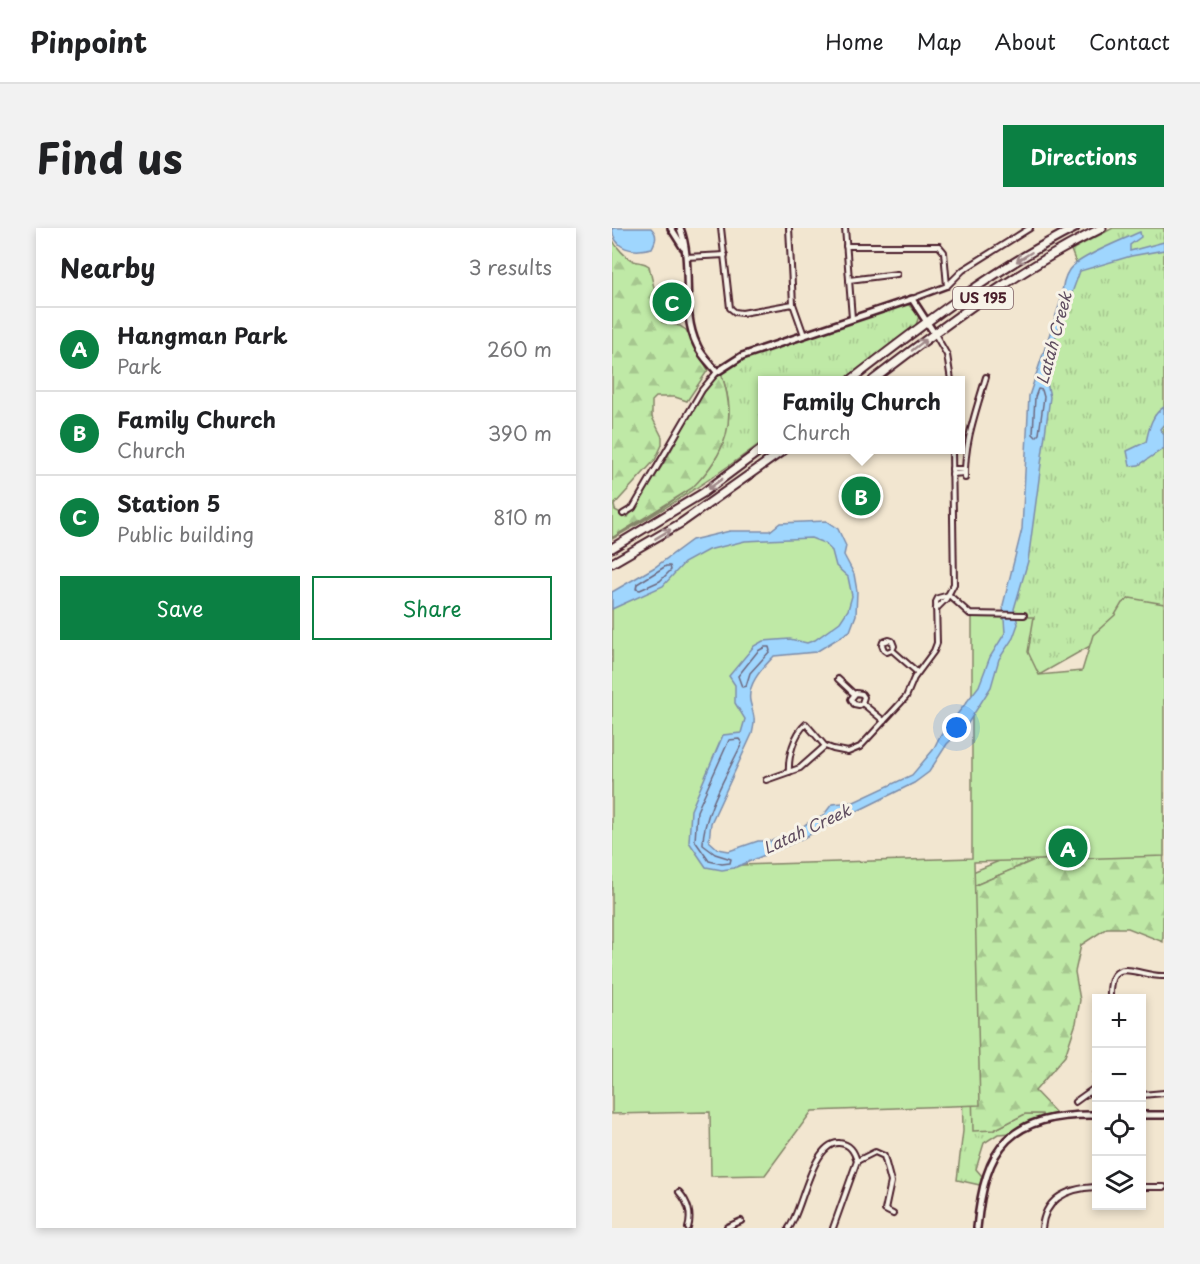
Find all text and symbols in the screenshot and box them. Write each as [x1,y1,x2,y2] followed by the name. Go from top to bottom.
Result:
[30,20,147,63] text: Pinpoint
[825,25,884,57] text: Home
[917,25,962,57] text: Map
[995,25,1056,57] text: About
[1089,25,1170,57] text: Contact
[36,125,183,188] text: Find us
[1003,125,1164,187] button: Directions
[60,248,155,287] text: Nearby
[1016,251,1033,263] one-way arrow
[469,252,552,282] text: 3 results
[652,280,692,325] pin: C
[953,287,1013,309] road number: US 195
[1029,288,1077,387] water label: Latah Creek
[117,318,288,351] text: Hangman Park
[72,334,87,364] text: A
[487,334,552,364] text: 260 m
[911,338,927,351] one-way arrow
[117,351,162,381] text: Park
[758,376,965,454] popup
[782,384,941,417] text: Family Church
[117,402,276,435] text: Family Church
[782,417,851,447] text: Church
[73,418,86,448] text: B
[488,418,552,448] text: 390 m
[117,435,186,465] text: Church
[842,474,880,518] pin: B
[707,478,723,490] one-way arrow
[117,486,221,519] text: Station 5
[72,502,87,532] text: C
[493,502,552,532] text: 810 m
[117,519,254,549] text: Public building
[654,528,671,540] one-way arrow
[60,576,300,640] button: Save
[312,576,552,640] button: Share
[942,713,971,742] your location
[759,797,856,859] water label: Latah Creek
[1048,826,1088,870] pin: A
[1092,994,1146,1210] map controls
[1092,994,1146,1048] button: +
[1092,1048,1146,1102] button: −
[1092,1102,1146,1156] button: locate
[1092,1156,1146,1210] button: layers

